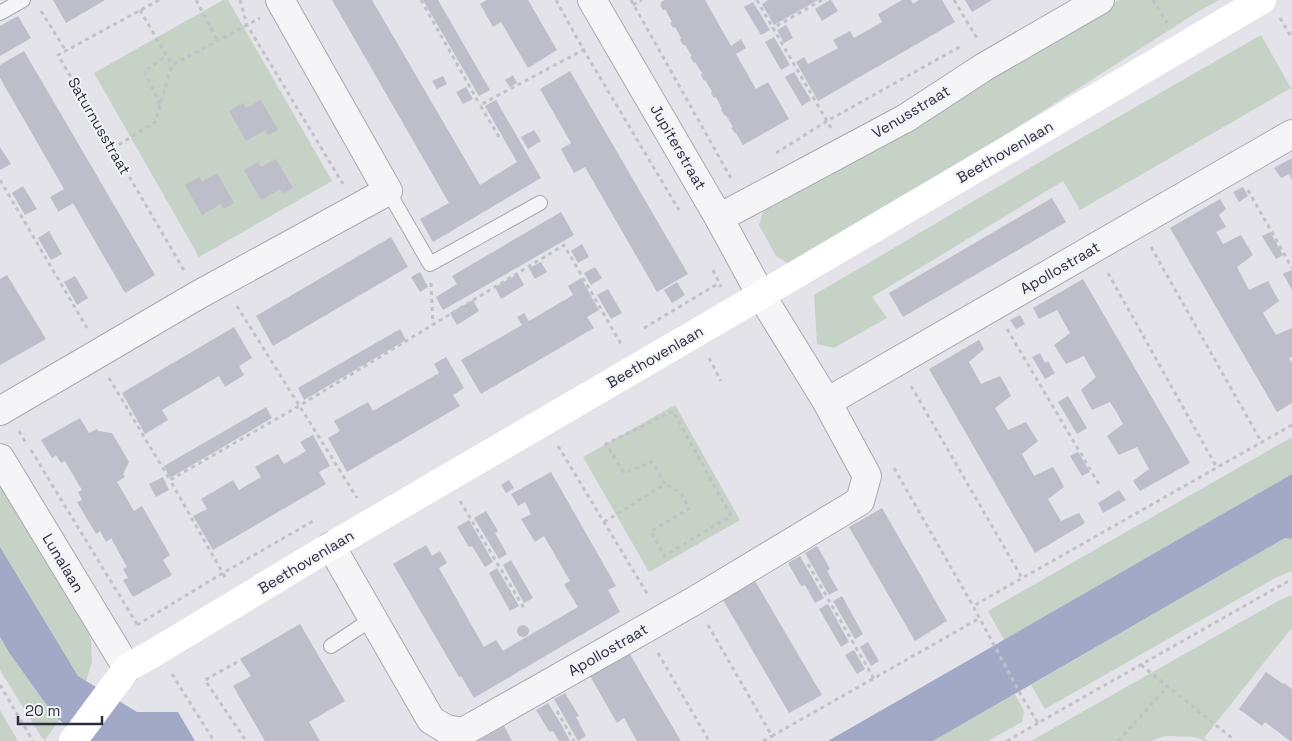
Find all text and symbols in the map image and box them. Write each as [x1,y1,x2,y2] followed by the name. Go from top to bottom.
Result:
[64,74,135,178] street label: Saturnusstraat
[868,81,953,142] street label: Venusstraat
[646,101,711,193] street label: Jupiterstraat
[953,116,1056,187] street label: Beethovenlaan
[1017,237,1103,298] street label: Apollostraat
[603,321,706,392] street label: Beethovenlaan
[254,526,357,598] street label: Beethovenlaan
[38,530,88,596] street label: Lunalaan
[565,619,651,680] street label: Apollostraat
[18,694,101,726] scale bar
[25,701,60,720] text: 20 m

